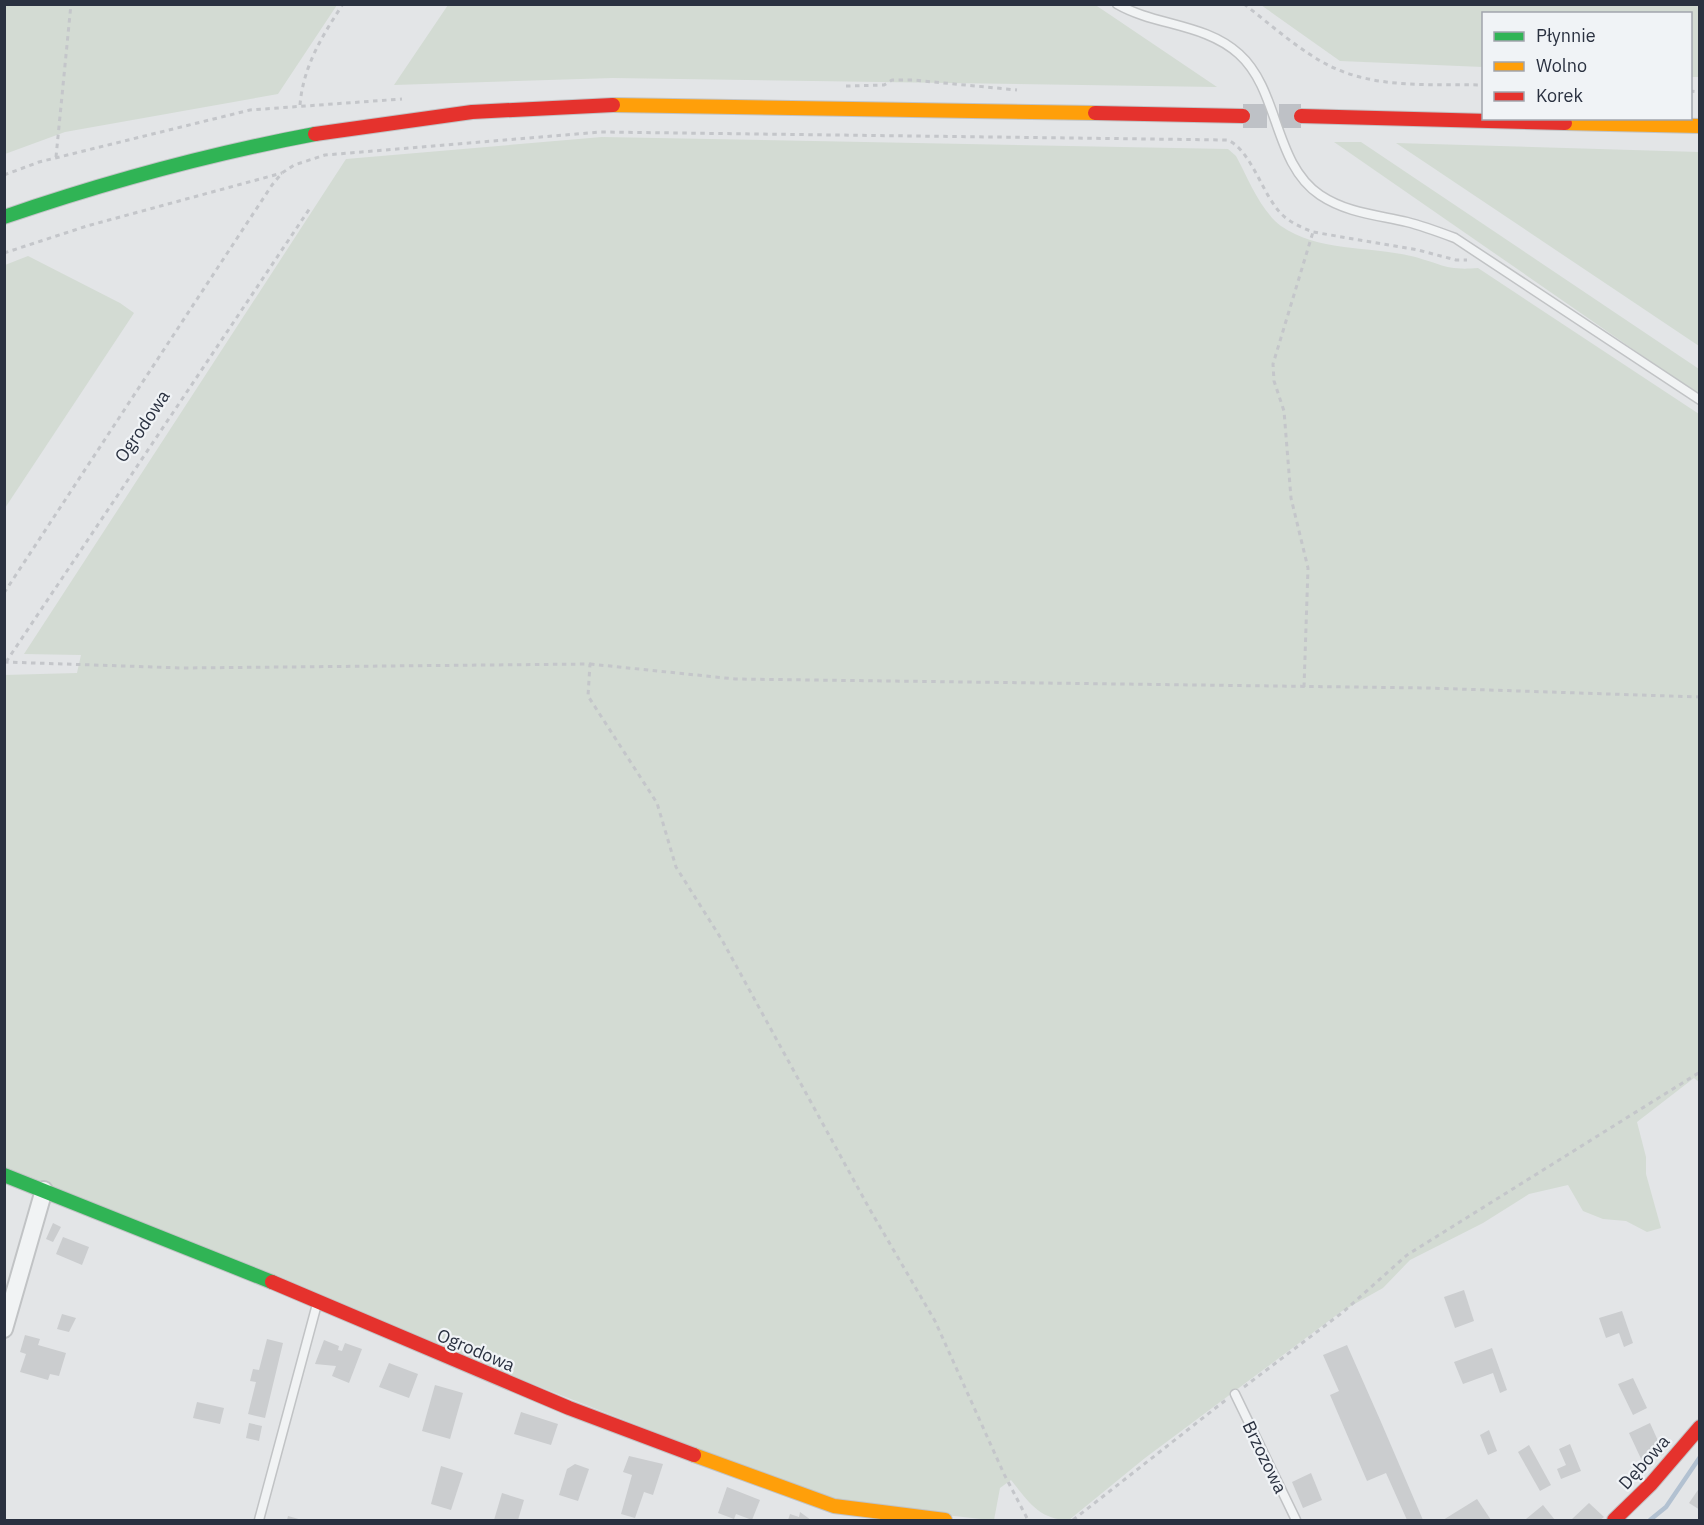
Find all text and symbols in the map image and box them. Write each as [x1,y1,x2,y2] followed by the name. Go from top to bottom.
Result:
[1482,12,1692,120] legend
[1536,24,1596,47] text: Płynnie
[1536,54,1587,77] text: Wolno
[1536,84,1583,107] text: Korek
[109,385,175,467] street label: Ogrodowa
[434,1323,519,1377] street label: Ogrodowa
[1238,1417,1293,1497] street label: Brzozowa
[1613,1430,1675,1494] street label: Dębowa

